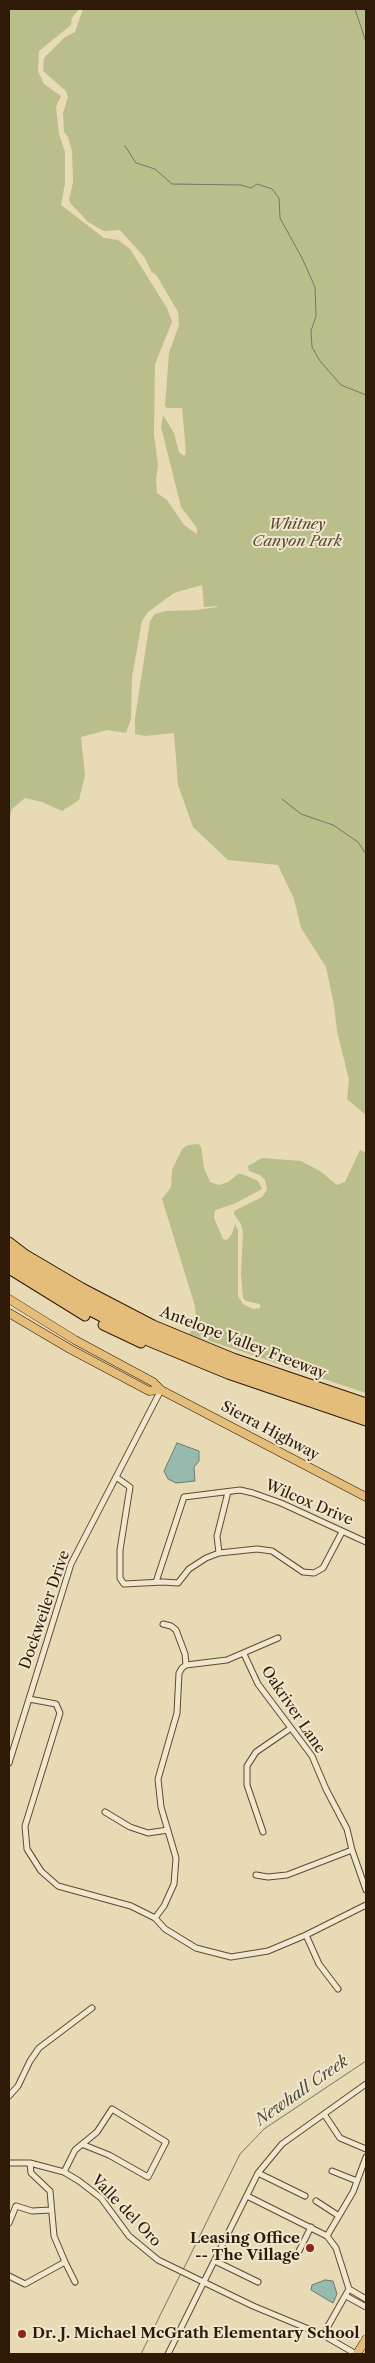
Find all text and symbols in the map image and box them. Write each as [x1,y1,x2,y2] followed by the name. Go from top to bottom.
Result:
[252,516,342,551] park label: Whitney Canyon Park
[157,1303,329,1383] street label: Antelope Valley Freeway
[218,1398,322,1464] street label: Sierra Highway
[262,1476,356,1530] street label: Wilcox Drive
[16,1548,74,1672] street label: Dockweiler Drive
[257,1663,329,1757] street label: Oakriver Lane
[252,2052,352,2130] water label: Newhall Creek
[87,2171,165,2251] street label: Valle del Oro
[190,2230,300,2265] place label: Leasing Office -- The Village
[304,2242,316,2254] marker: Leasing Office -- The Village
[32,2325,360,2343] place label: Dr. J. Michael McGrath Elementary School
[16,2328,28,2340] marker: Dr. J. Michael McGrath Elementary School

